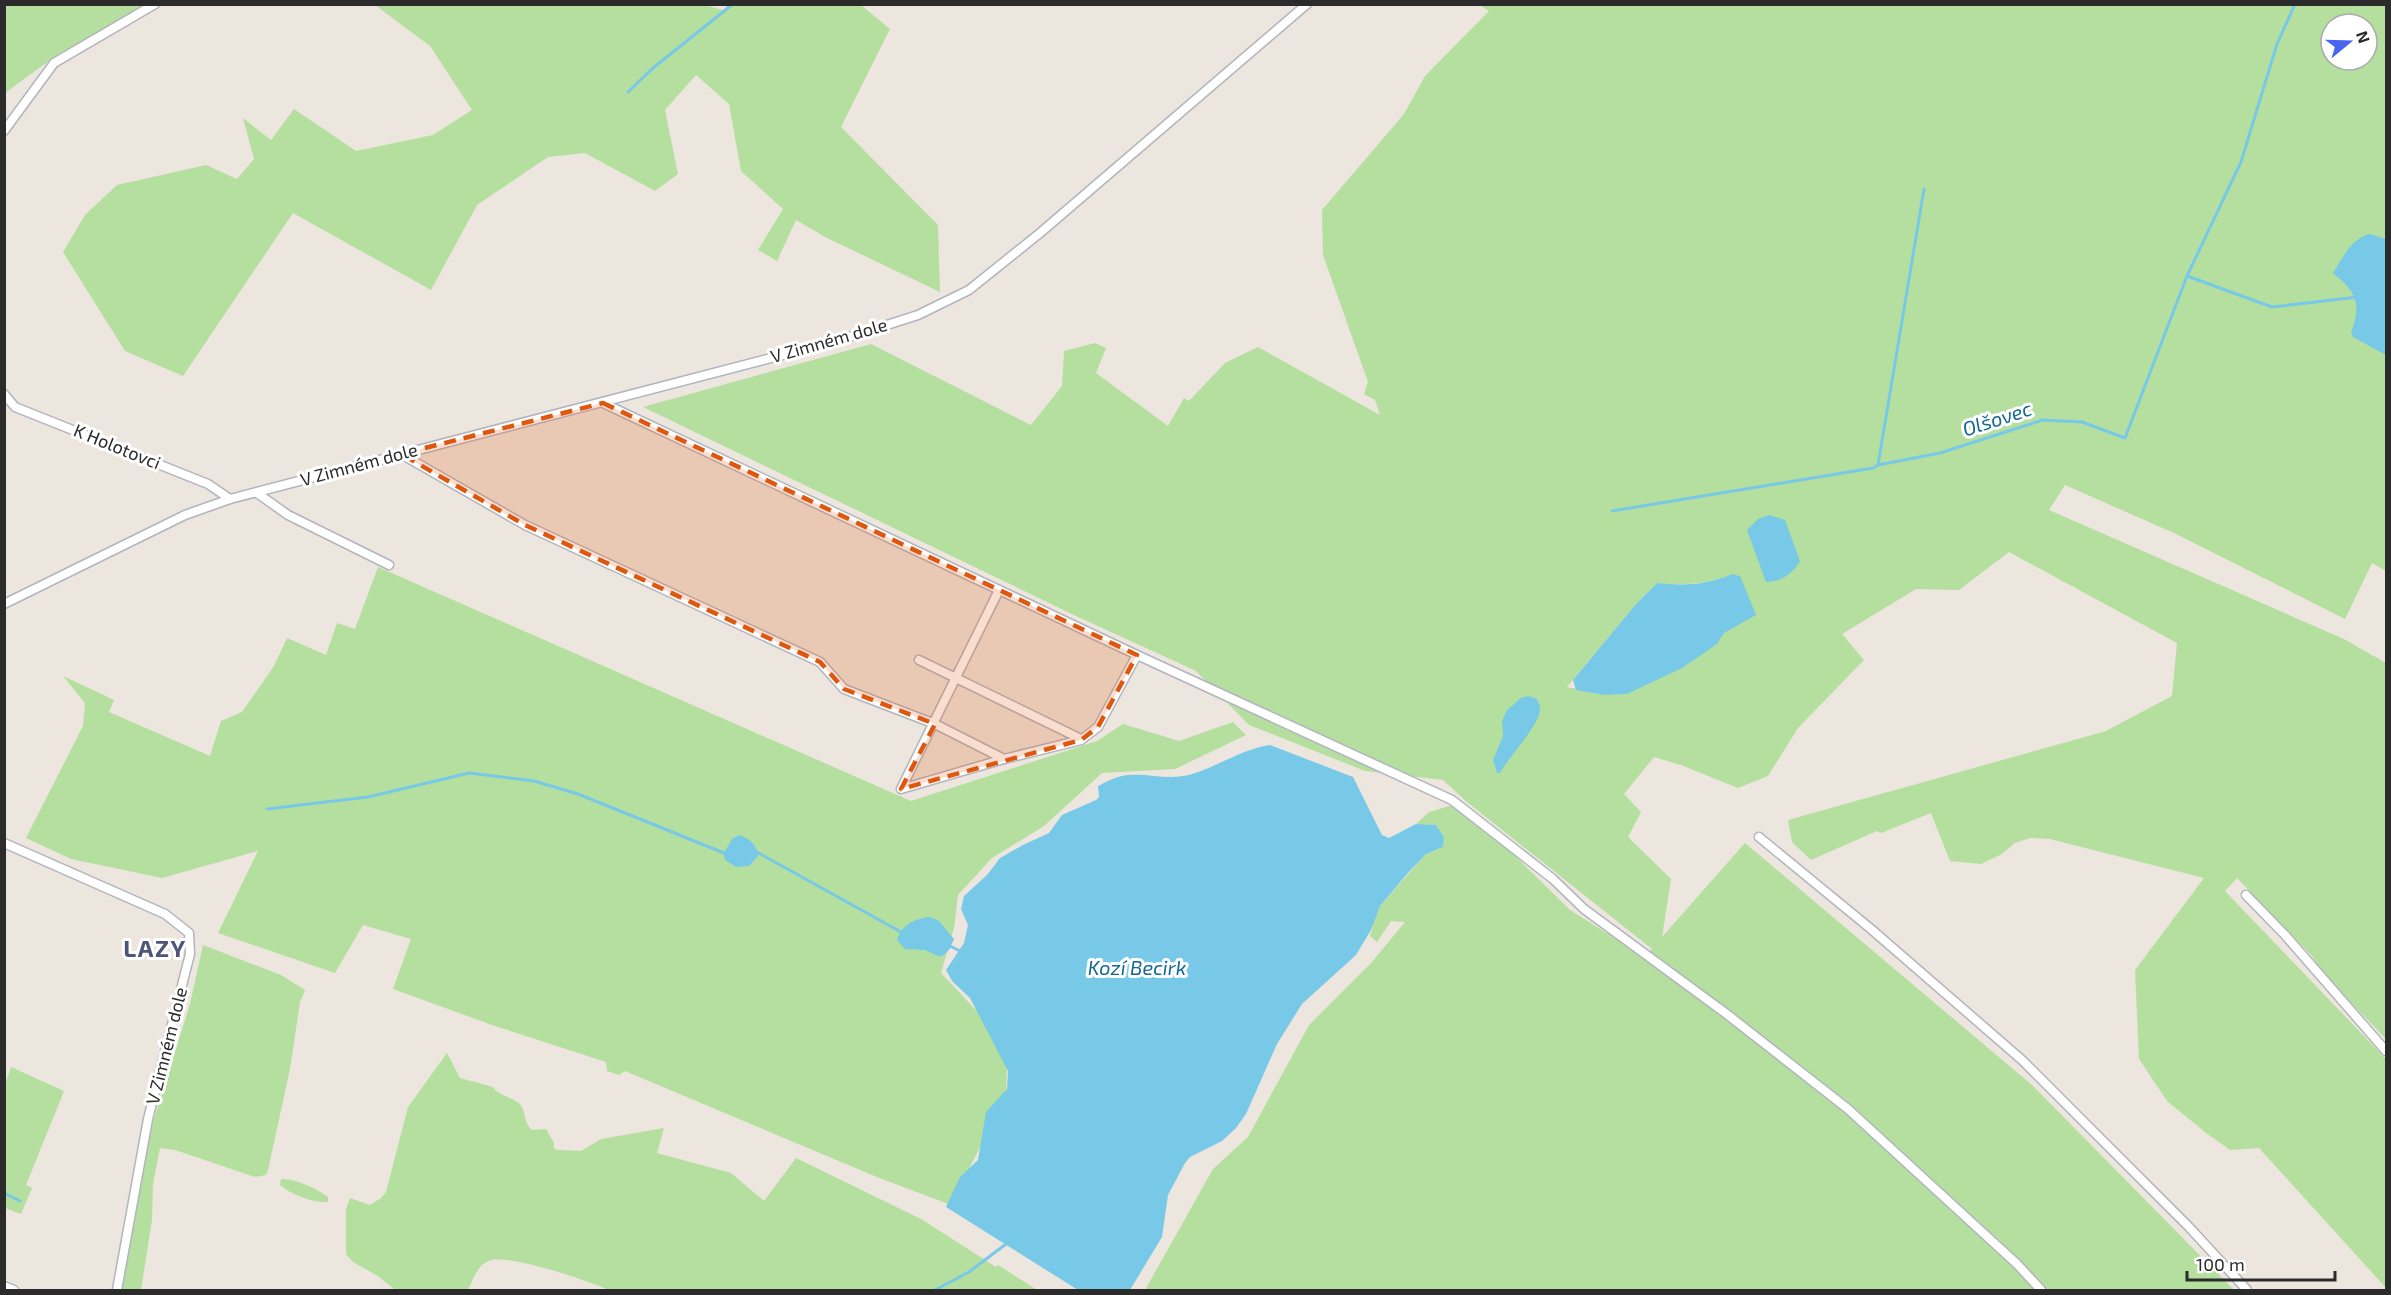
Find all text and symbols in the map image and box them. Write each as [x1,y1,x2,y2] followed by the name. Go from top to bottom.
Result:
[2319,12,2379,72] north arrow
[2353,28,2375,46] text: N
[768,313,890,367] street label: V Zimném dole
[1959,395,2035,441] water label: Olšovec
[71,419,164,473] street label: K Holotovci
[298,438,420,490] street label: V Zimném dole
[123,933,187,962] district label: LAZY
[1088,955,1186,979] water label: Kozí Becirk
[141,985,191,1107] street label: V Zimném dole
[2187,1244,2336,1282] scale bar
[2196,1253,2245,1275] text: 100 m

